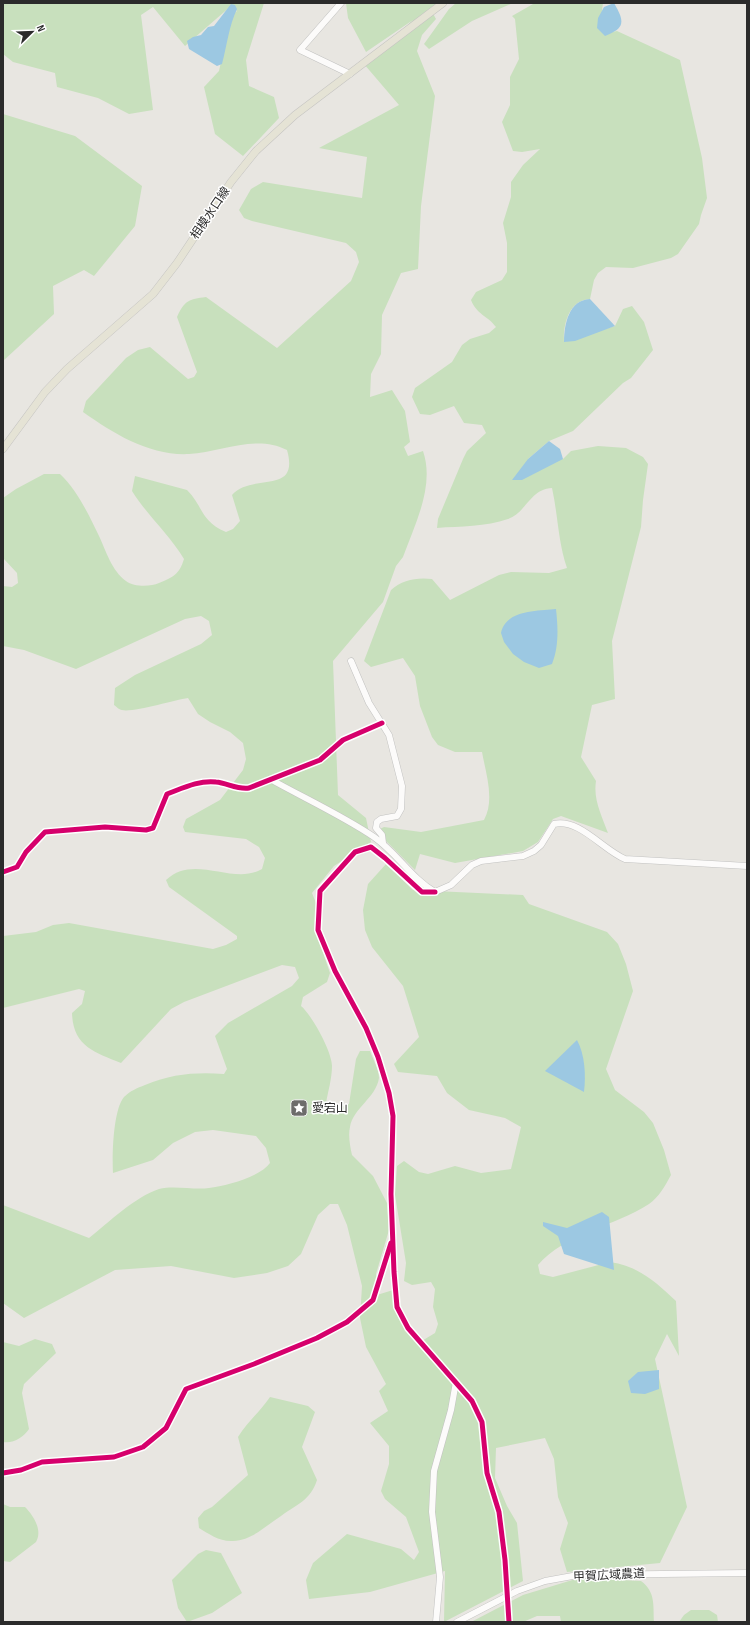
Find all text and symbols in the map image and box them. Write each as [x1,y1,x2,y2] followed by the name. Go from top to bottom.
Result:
[12,12,52,52] north arrow
[34,23,48,34] text: N
[187,184,233,242] street label: 相模水口線
[289,1098,309,1118] place icon: 愛宕山
[312,1101,348,1116] place label: 愛宕山
[573,1566,645,1585] street label: 甲賀広域農道

